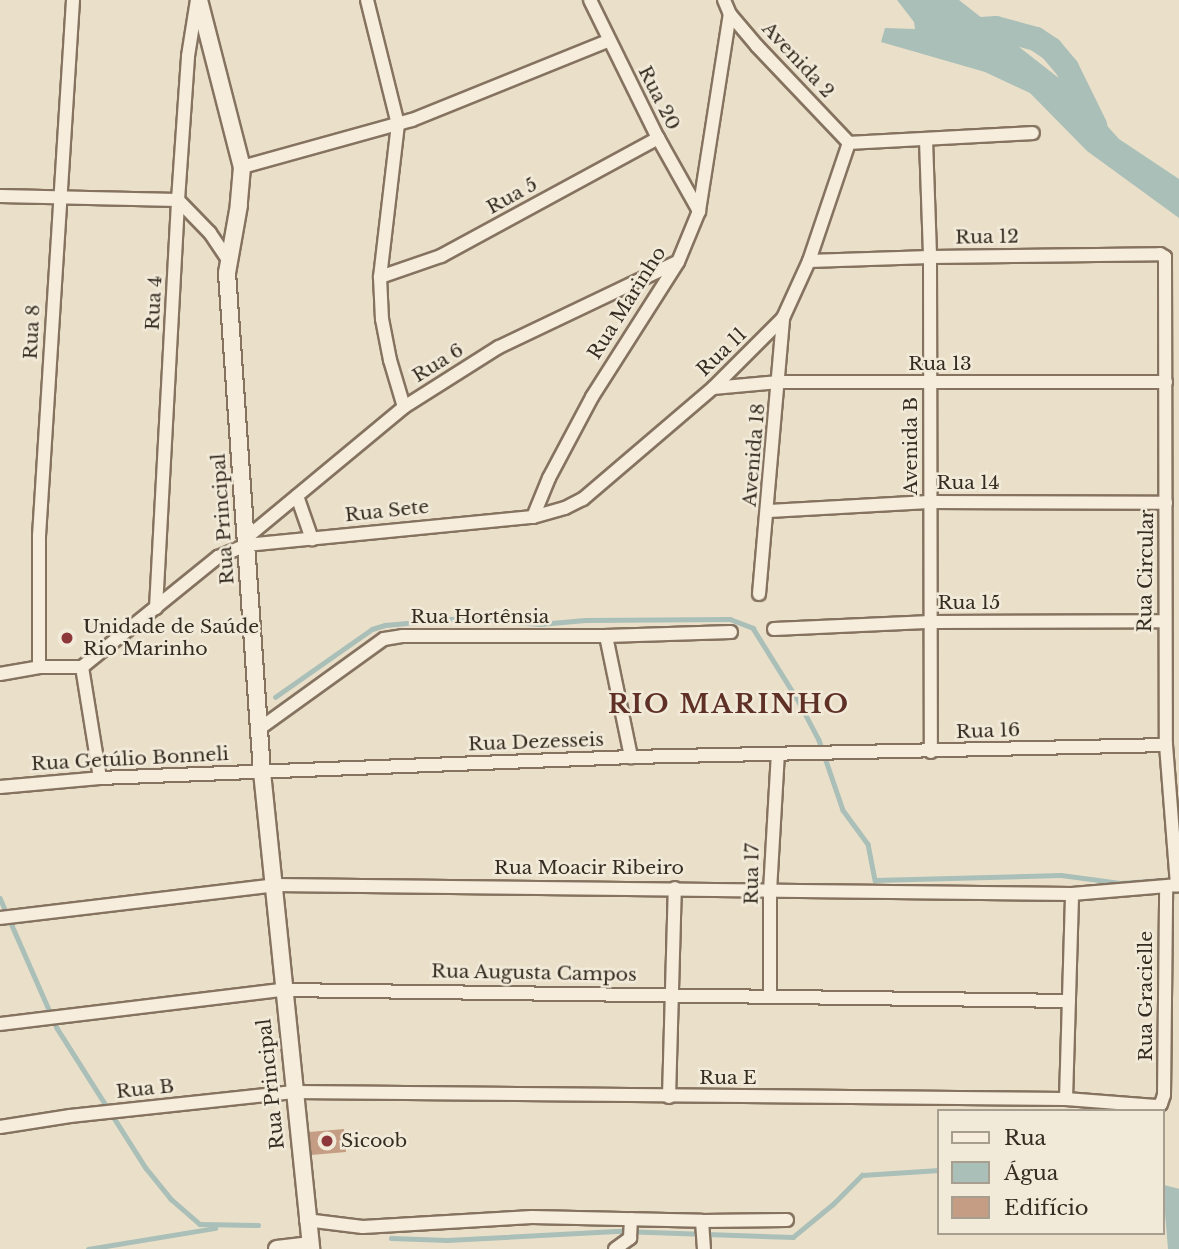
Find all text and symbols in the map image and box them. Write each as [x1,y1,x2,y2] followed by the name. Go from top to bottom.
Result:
[757,17,839,103] street label: Avenida 2
[633,62,685,134] street label: Rua 20
[483,173,541,219] street label: Rua 5
[955,225,1019,249] street label: Rua 12
[583,242,671,364] street label: Rua Marinho
[141,275,167,331] street label: Rua 4
[19,304,45,360] street label: Rua 8
[692,323,752,381] street label: Rua 11
[408,339,468,387] street label: Rua 6
[908,353,972,375] street label: Rua 13
[900,397,922,495] street label: Avenida B
[738,402,770,508] street label: Avenida 18
[207,453,239,585] street label: Rua Principal
[936,472,1000,494] street label: Rua 14
[344,495,430,527] street label: Rua Sete
[1134,509,1158,633] street label: Rua Circular
[938,592,1000,614] street label: Rua 15
[410,606,550,628] street label: Rua Hortênsia
[83,616,259,660] place label: Unidade de Saúde Rio Marinho
[57,628,77,648] marker: Unidade de Saúde Rio Marinho
[609,689,849,721] district label: RIO MARINHO
[955,718,1021,744] street label: Rua 16
[468,728,604,756] street label: Rua Dezesseis
[30,742,230,776] street label: Rua Getúlio Bonneli
[740,843,764,905] street label: Rua 17
[494,857,684,879] street label: Rua Moacir Ribeiro
[1135,931,1157,1061] street label: Rua Gracielle
[430,960,638,986] street label: Rua Augusta Campos
[253,1017,289,1151] street label: Rua Principal
[699,1067,757,1089] street label: Rua E
[115,1075,175,1103] street label: Rua B
[937,1109,1165,1235] legend
[1004,1125,1046,1151] text: Rua
[341,1130,407,1152] place label: Sicoob
[319,1133,335,1149] marker: Sicoob
[1004,1160,1059,1186] text: Água
[1004,1195,1089,1221] text: Edifício

